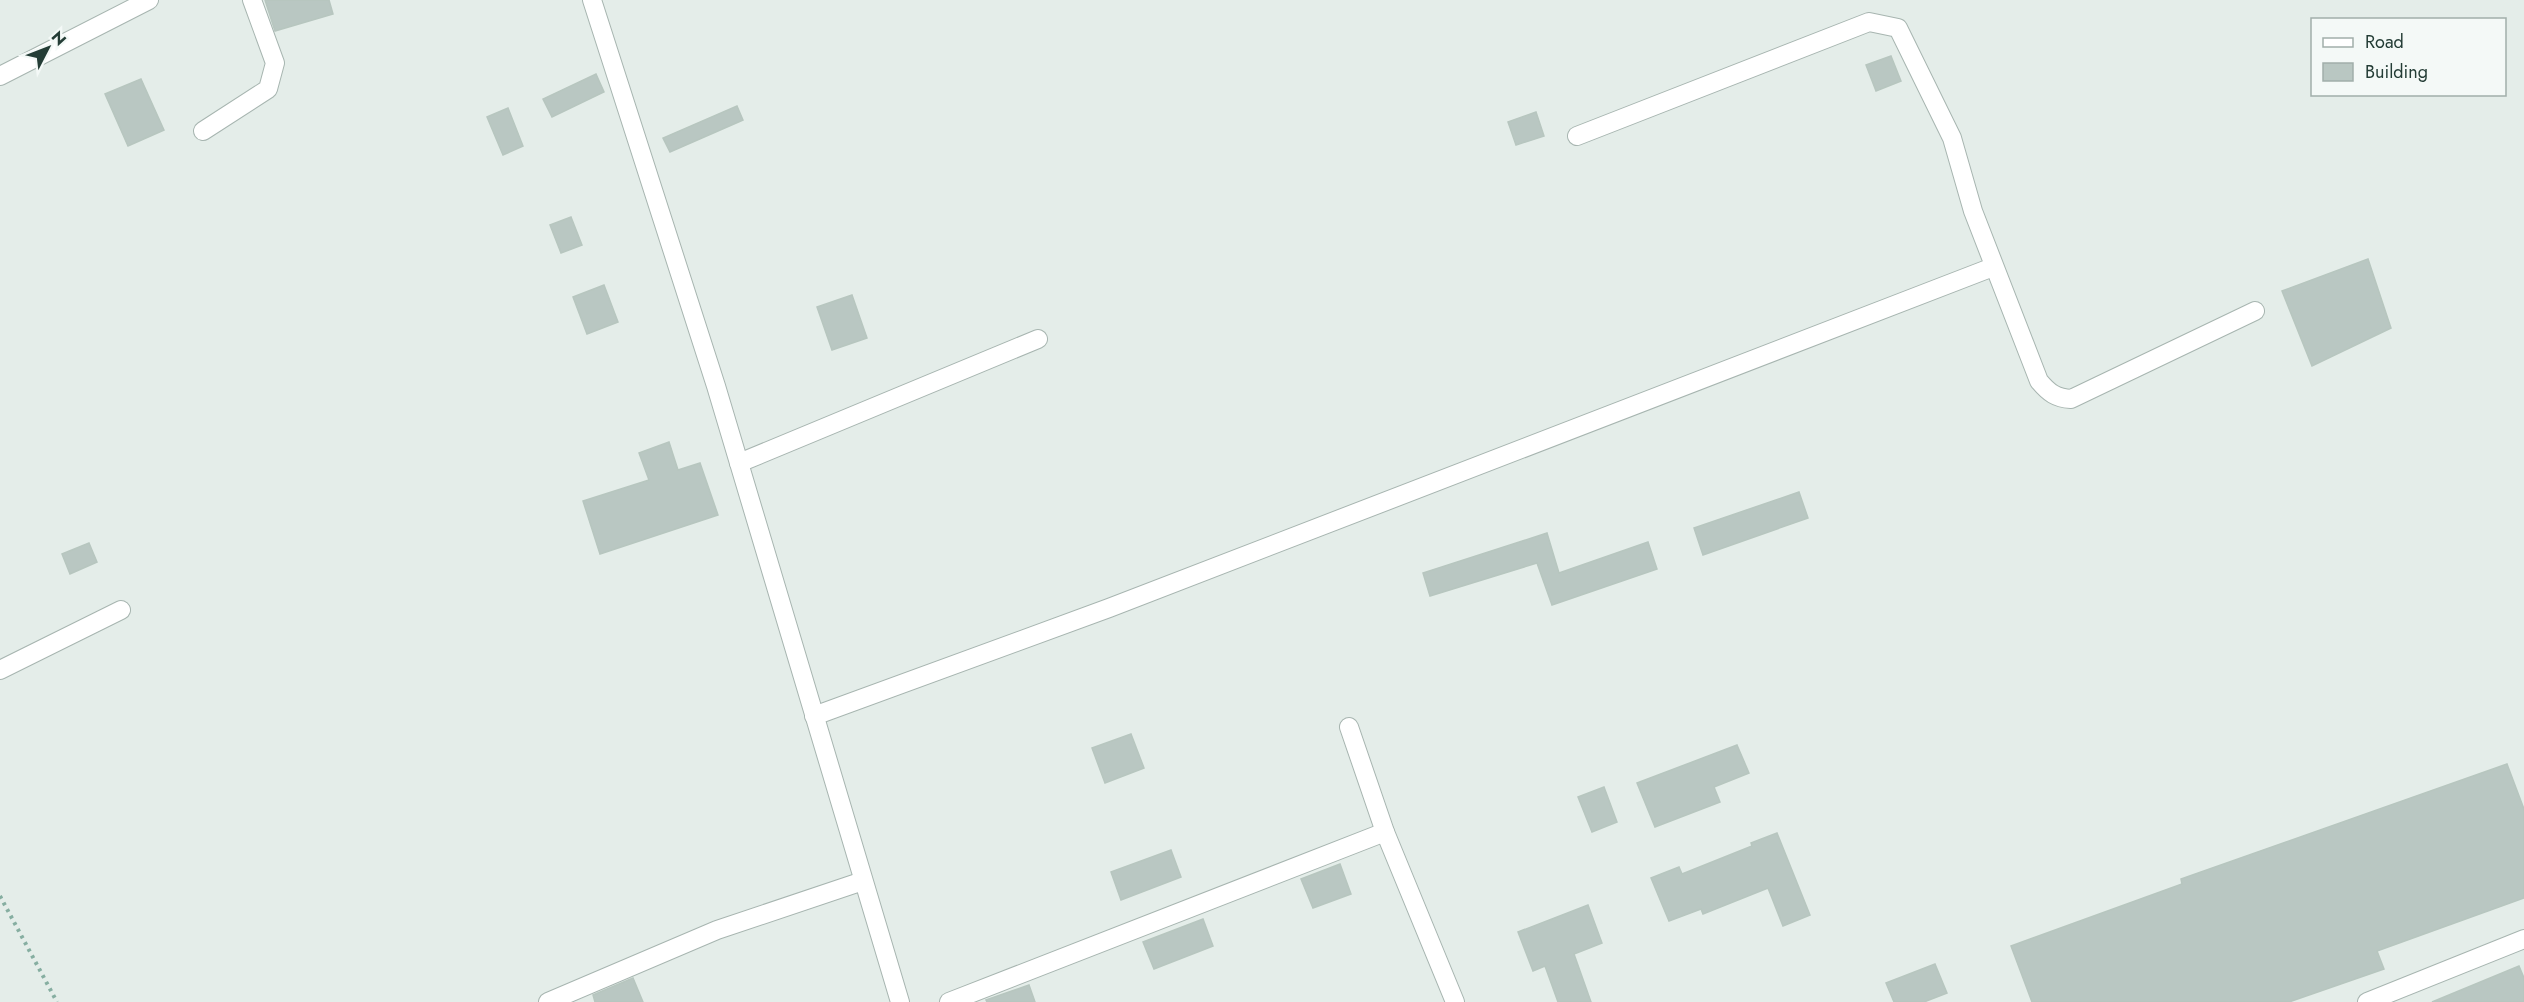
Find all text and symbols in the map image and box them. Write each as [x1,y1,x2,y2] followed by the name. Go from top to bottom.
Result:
[18,18,78,78] north arrow
[2311,18,2506,96] legend
[46,26,72,51] text: N
[2365,29,2404,55] text: Road
[2365,59,2428,85] text: Building

